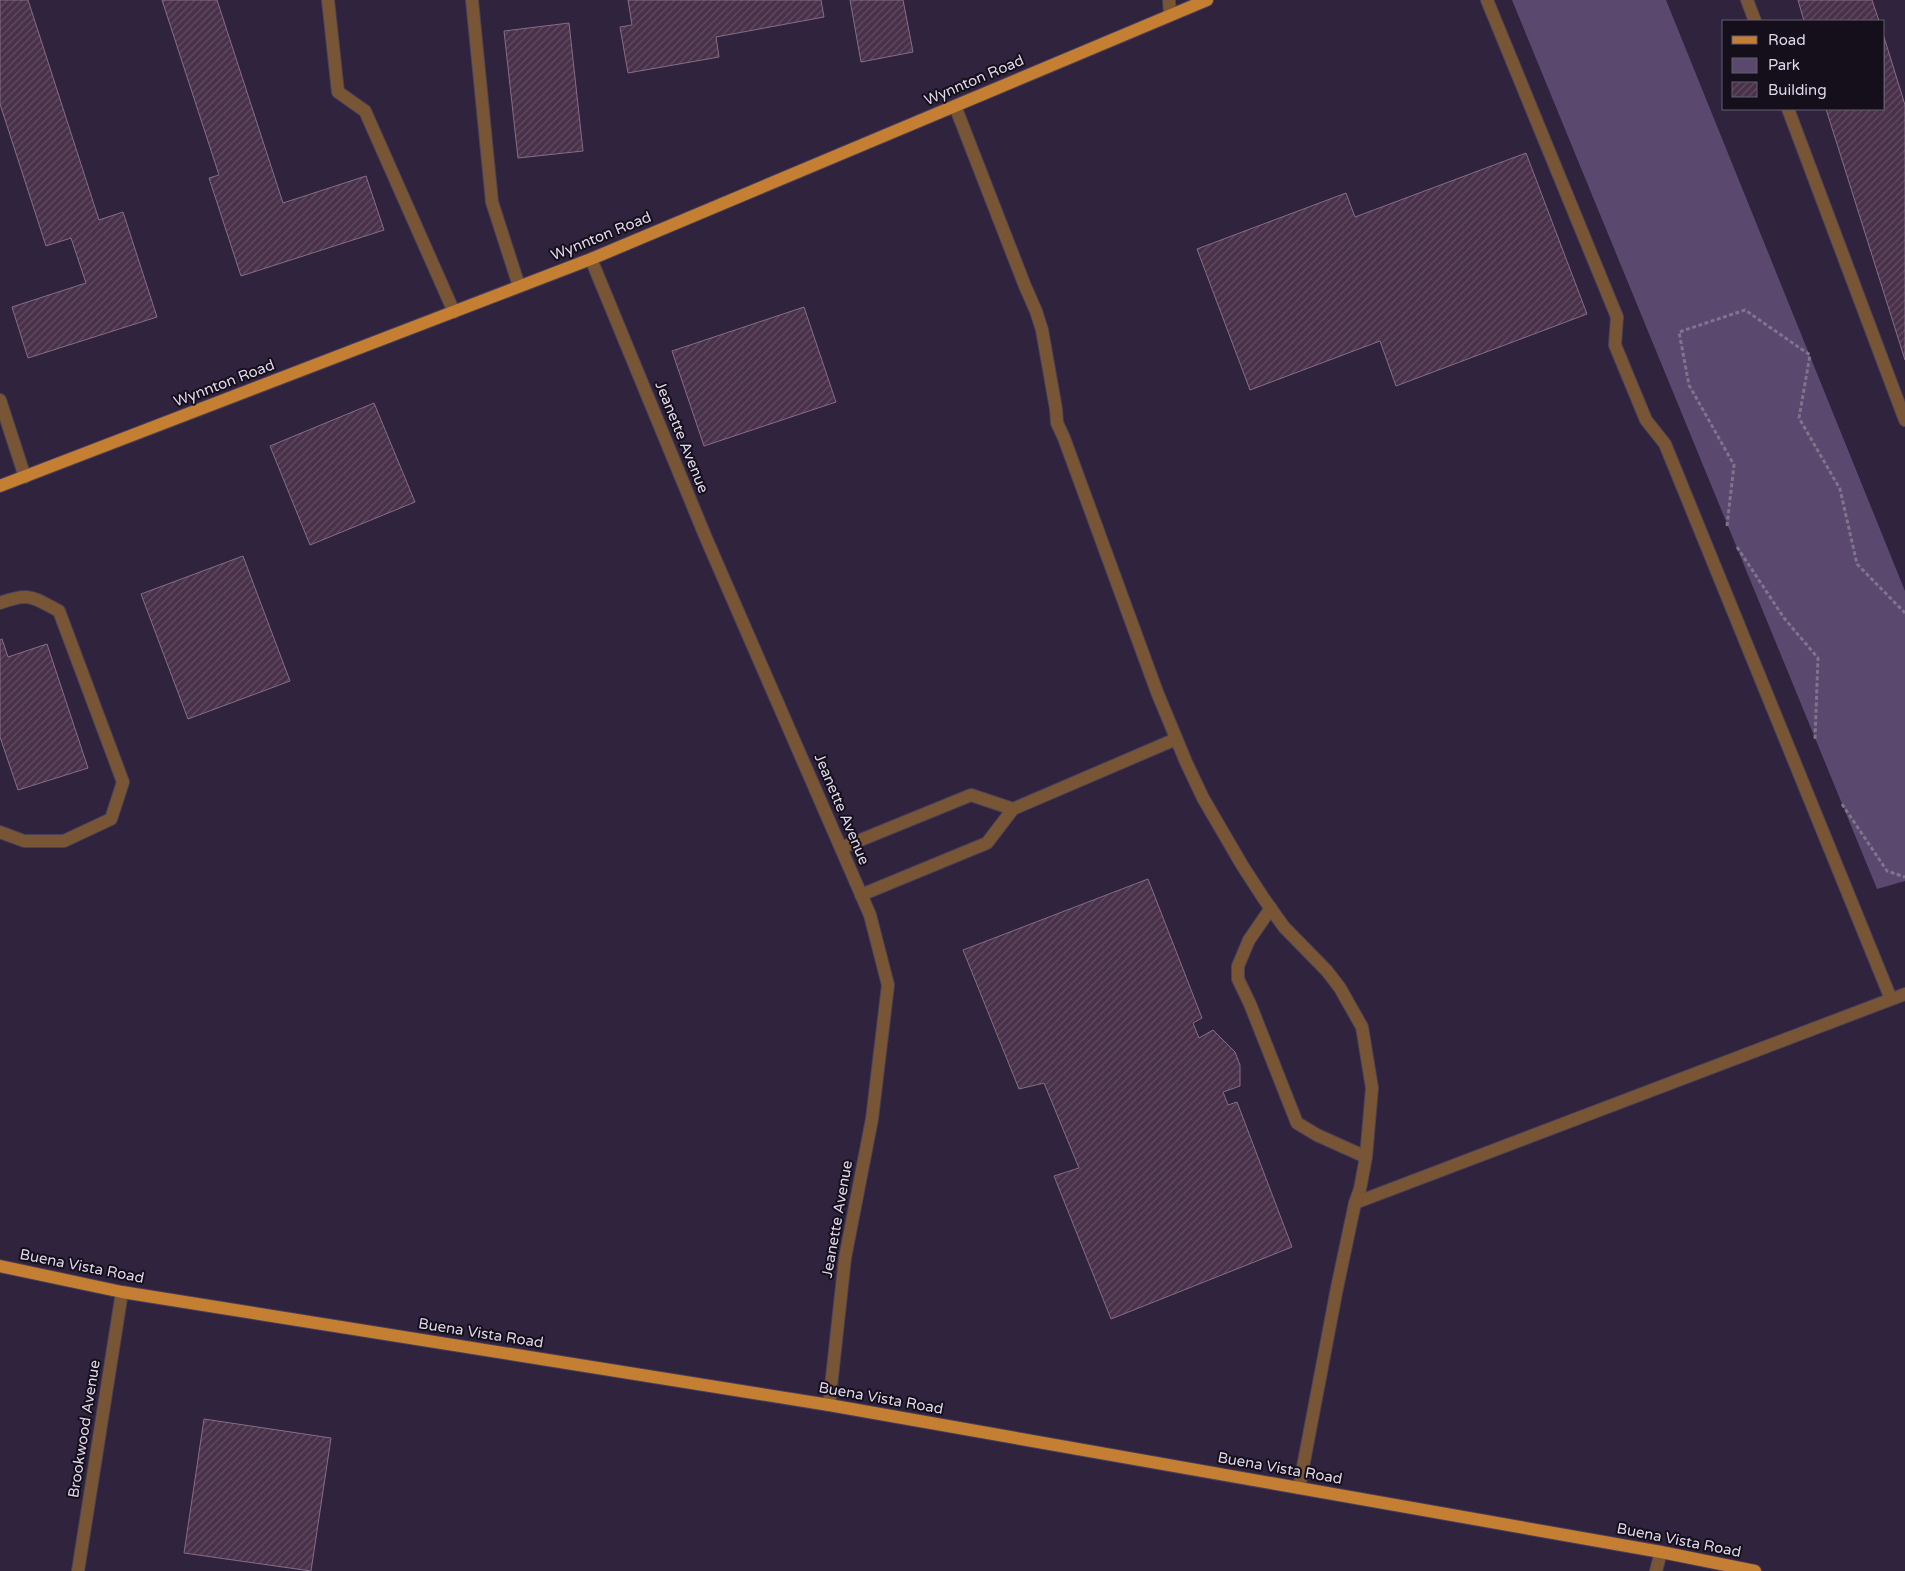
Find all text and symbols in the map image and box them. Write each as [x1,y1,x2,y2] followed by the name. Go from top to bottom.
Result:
[1722,20,1885,110] legend
[1768,31,1806,49] text: Road
[921,51,1027,109] street label: Wynnton Road
[1768,56,1800,74] text: Park
[1768,81,1827,99] text: Building
[548,208,654,264] street label: Wynnton Road
[171,355,277,411] street label: Wynnton Road
[651,378,713,496] street label: Jeanette Avenue
[810,751,874,867] street label: Jeanette Avenue
[818,1159,856,1279] street label: Jeanette Avenue
[18,1245,146,1287] street label: Buena Vista Road
[417,1314,545,1352] street label: Buena Vista Road
[64,1359,104,1499] street label: Brookwood Avenue
[817,1378,945,1418] street label: Buena Vista Road
[1216,1448,1344,1488] street label: Buena Vista Road
[1615,1519,1743,1561] street label: Buena Vista Road

